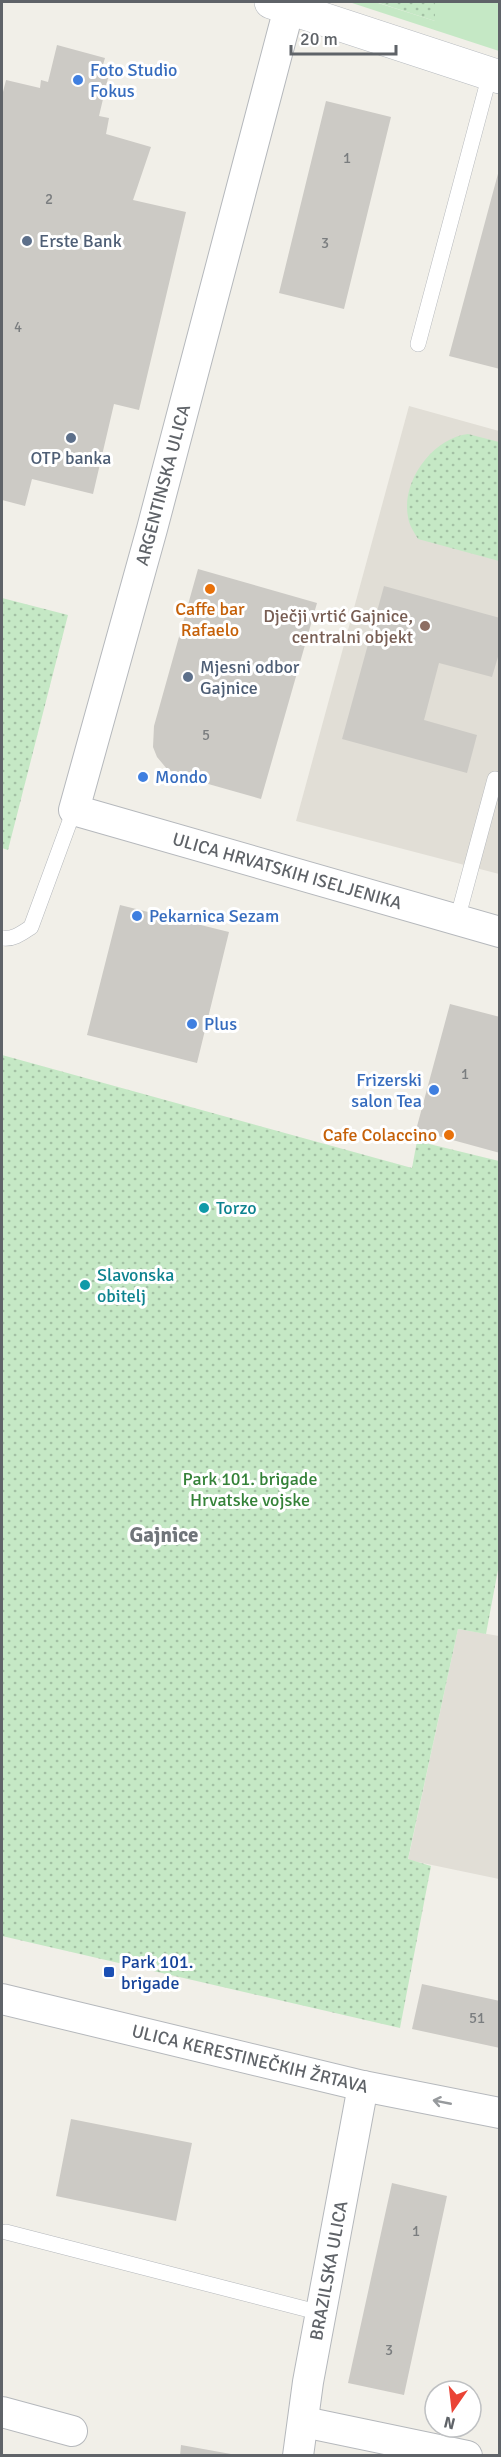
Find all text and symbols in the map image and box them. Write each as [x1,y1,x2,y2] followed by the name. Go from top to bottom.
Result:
[291,18,396,56] scale bar
[300,28,338,50] text: 20 m
[90,59,177,102] place label: Foto Studio Fokus
[71,73,85,87] marker: Foto Studio Fokus
[343,149,351,167] house number: 1
[45,190,53,208] house number: 2
[39,230,122,252] place label: Erste Bank
[20,234,34,248] marker: Erste Bank
[321,234,329,252] house number: 3
[14,318,22,336] house number: 4
[131,402,195,568] street label: ARGENTINSKA ULICA
[64,431,78,445] marker: OTP banka
[31,447,111,469] place label: OTP banka
[203,582,217,596] marker: Caffe bar Rafaelo
[175,598,245,641] place label: Caffe bar Rafaelo
[263,605,413,648] place label: Dječji vrtić Gajnice, centralni objekt
[418,619,432,633] marker: Dječji vrtić Gajnice, centralni objekt
[200,656,300,699] place label: Mjesni odbor Gajnice
[181,670,195,684] marker: Mjesni odbor Gajnice
[202,726,210,744] house number: 5
[155,766,208,788] place label: Mondo
[136,770,150,784] marker: Mondo
[170,828,404,914] street label: ULICA HRVATSKIH ISELJENIKA
[149,905,279,927] place label: Pekarnica Sezam
[130,909,144,923] marker: Pekarnica Sezam
[204,1013,237,1035] place label: Plus
[185,1017,199,1031] marker: Plus
[461,1065,469,1083] house number: 1
[351,1069,422,1112] place label: Frizerski salon Tea
[427,1083,441,1097] marker: Frizerski salon Tea
[323,1124,437,1146] place label: Cafe Colaccino
[442,1128,456,1142] marker: Cafe Colaccino
[216,1197,257,1219] place label: Torzo
[197,1201,211,1215] marker: Torzo
[97,1264,174,1307] place label: Slavonska obitelj
[78,1278,92,1292] marker: Slavonska obitelj
[183,1468,317,1511] park label: Park 101. brigade Hrvatske vojske
[130,1522,198,1548] district label: Gajnice
[121,1951,193,1994] place label: Park 101. brigade
[102,1965,116,1979] marker: Park 101. brigade
[469,2009,485,2027] house number: 51
[129,2020,370,2098] street label: ULICA KERESTINEČKIH ŽRTAVA
[433,2096,452,2107] one-way arrow
[305,2199,352,2342] street label: BRAZILSKA ULICA
[412,2222,420,2240] house number: 1
[385,2341,393,2359] house number: 3
[423,2379,483,2439] north arrow
[442,2412,457,2434] text: N

